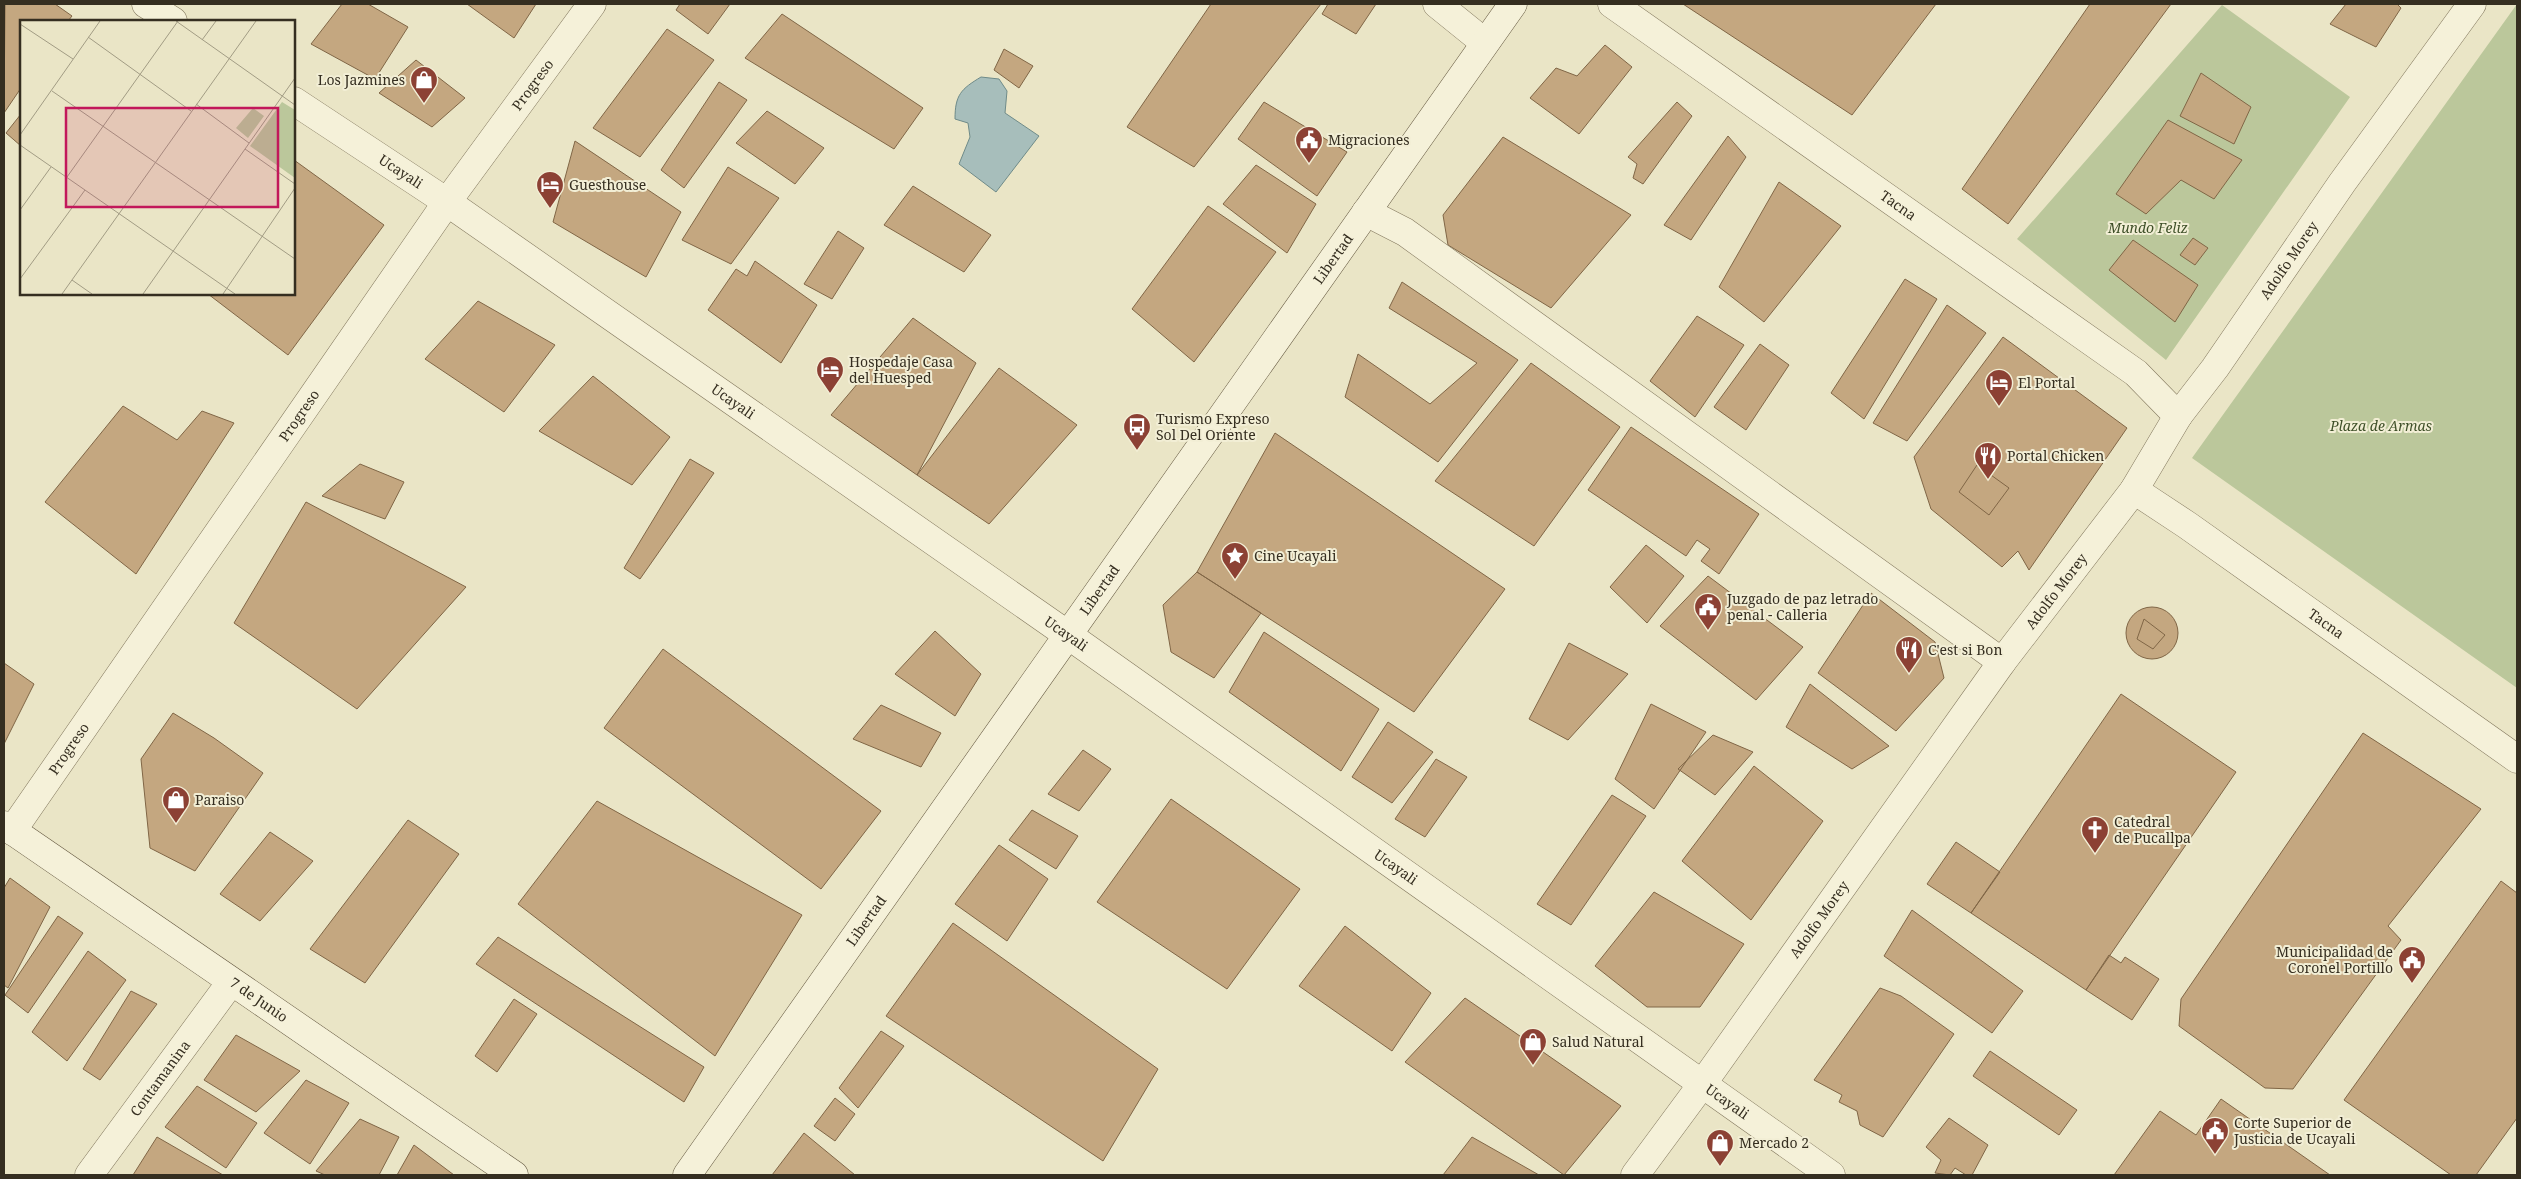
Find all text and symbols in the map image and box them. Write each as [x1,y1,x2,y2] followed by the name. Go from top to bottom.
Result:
[20,20,295,295] inset map
[507,55,558,114] street label: Progreso
[409,65,439,104] shop icon: Los Jazmines
[318,70,405,89] place label: Los Jazmines
[1294,125,1324,164] public building icon: Migraciones
[1328,130,1410,149] place label: Migraciones
[375,150,427,193] street label: Ucayali
[535,170,565,209] hotel icon: Guesthouse
[569,175,646,194] place label: Guesthouse
[1877,186,1920,224] street label: Tacna
[2255,217,2322,303] street label: Adolfo Morey
[2107,218,2188,237] park label: Mundo Feliz
[1308,229,1357,288] street label: Libertad
[849,352,953,387] place label: Hospedaje Casa del Huesped
[815,355,845,394] hotel icon: Hospedaje Casa del Huesped
[1984,368,2014,407] hotel icon: El Portal
[2018,373,2076,392] place label: El Portal
[708,379,759,423] street label: Ucayali
[274,386,323,445] street label: Progreso
[1156,409,1270,444] place label: Turismo Expreso Sol Del Oriente
[1122,412,1152,451] bus stop icon: Turismo Expreso Sol Del Oriente
[2329,416,2433,435] park label: Plaza de Armas
[1973,441,2003,480] restaurant icon: Portal Chicken
[2007,446,2104,465] place label: Portal Chicken
[1220,541,1250,580] place icon: Cine Ucayali
[1254,546,1337,565] place label: Cine Ucayali
[2021,549,2091,633] street label: Adolfo Morey
[1075,560,1124,619] street label: Libertad
[1726,589,1878,624] place label: Juzgado de paz letrado penal - Calleria
[1693,592,1723,631] public building icon: Juzgado de paz letrado penal - Calleria
[2305,604,2348,643] street label: Tacna
[1041,611,1092,655] street label: Ucayali
[1894,635,1924,674] restaurant icon: C'est si Bon
[1928,640,2002,659] place label: C'est si Bon
[44,719,93,778] street label: Progreso
[161,785,191,824] shop icon: Paraiso
[195,790,244,809] place label: Paraiso
[2114,812,2191,847] place label: Catedral de Pucallpa
[2080,815,2110,854] church icon: Catedral de Pucallpa
[1371,845,1422,889] street label: Ucayali
[1785,877,1853,962] street label: Adolfo Morey
[842,891,890,949] street label: Libertad
[2276,942,2393,977] place label: Municipalidad de Coronel Portillo
[2397,945,2427,984] public building icon: Municipalidad de Coronel Portillo
[226,973,292,1026] street label: 7 de Junio
[1518,1027,1548,1066] shop icon: Salud Natural
[1552,1032,1645,1051] place label: Salud Natural
[125,1036,194,1120] street label: Contamanina
[1702,1079,1753,1123] street label: Ucayali
[2233,1113,2356,1148] place label: Corte Superior de Justicia de Ucayali
[2200,1116,2230,1155] public building icon: Corte Superior de Justicia de Ucayali
[1705,1128,1735,1167] shop icon: Mercado 2
[1739,1133,1809,1152] place label: Mercado 2

